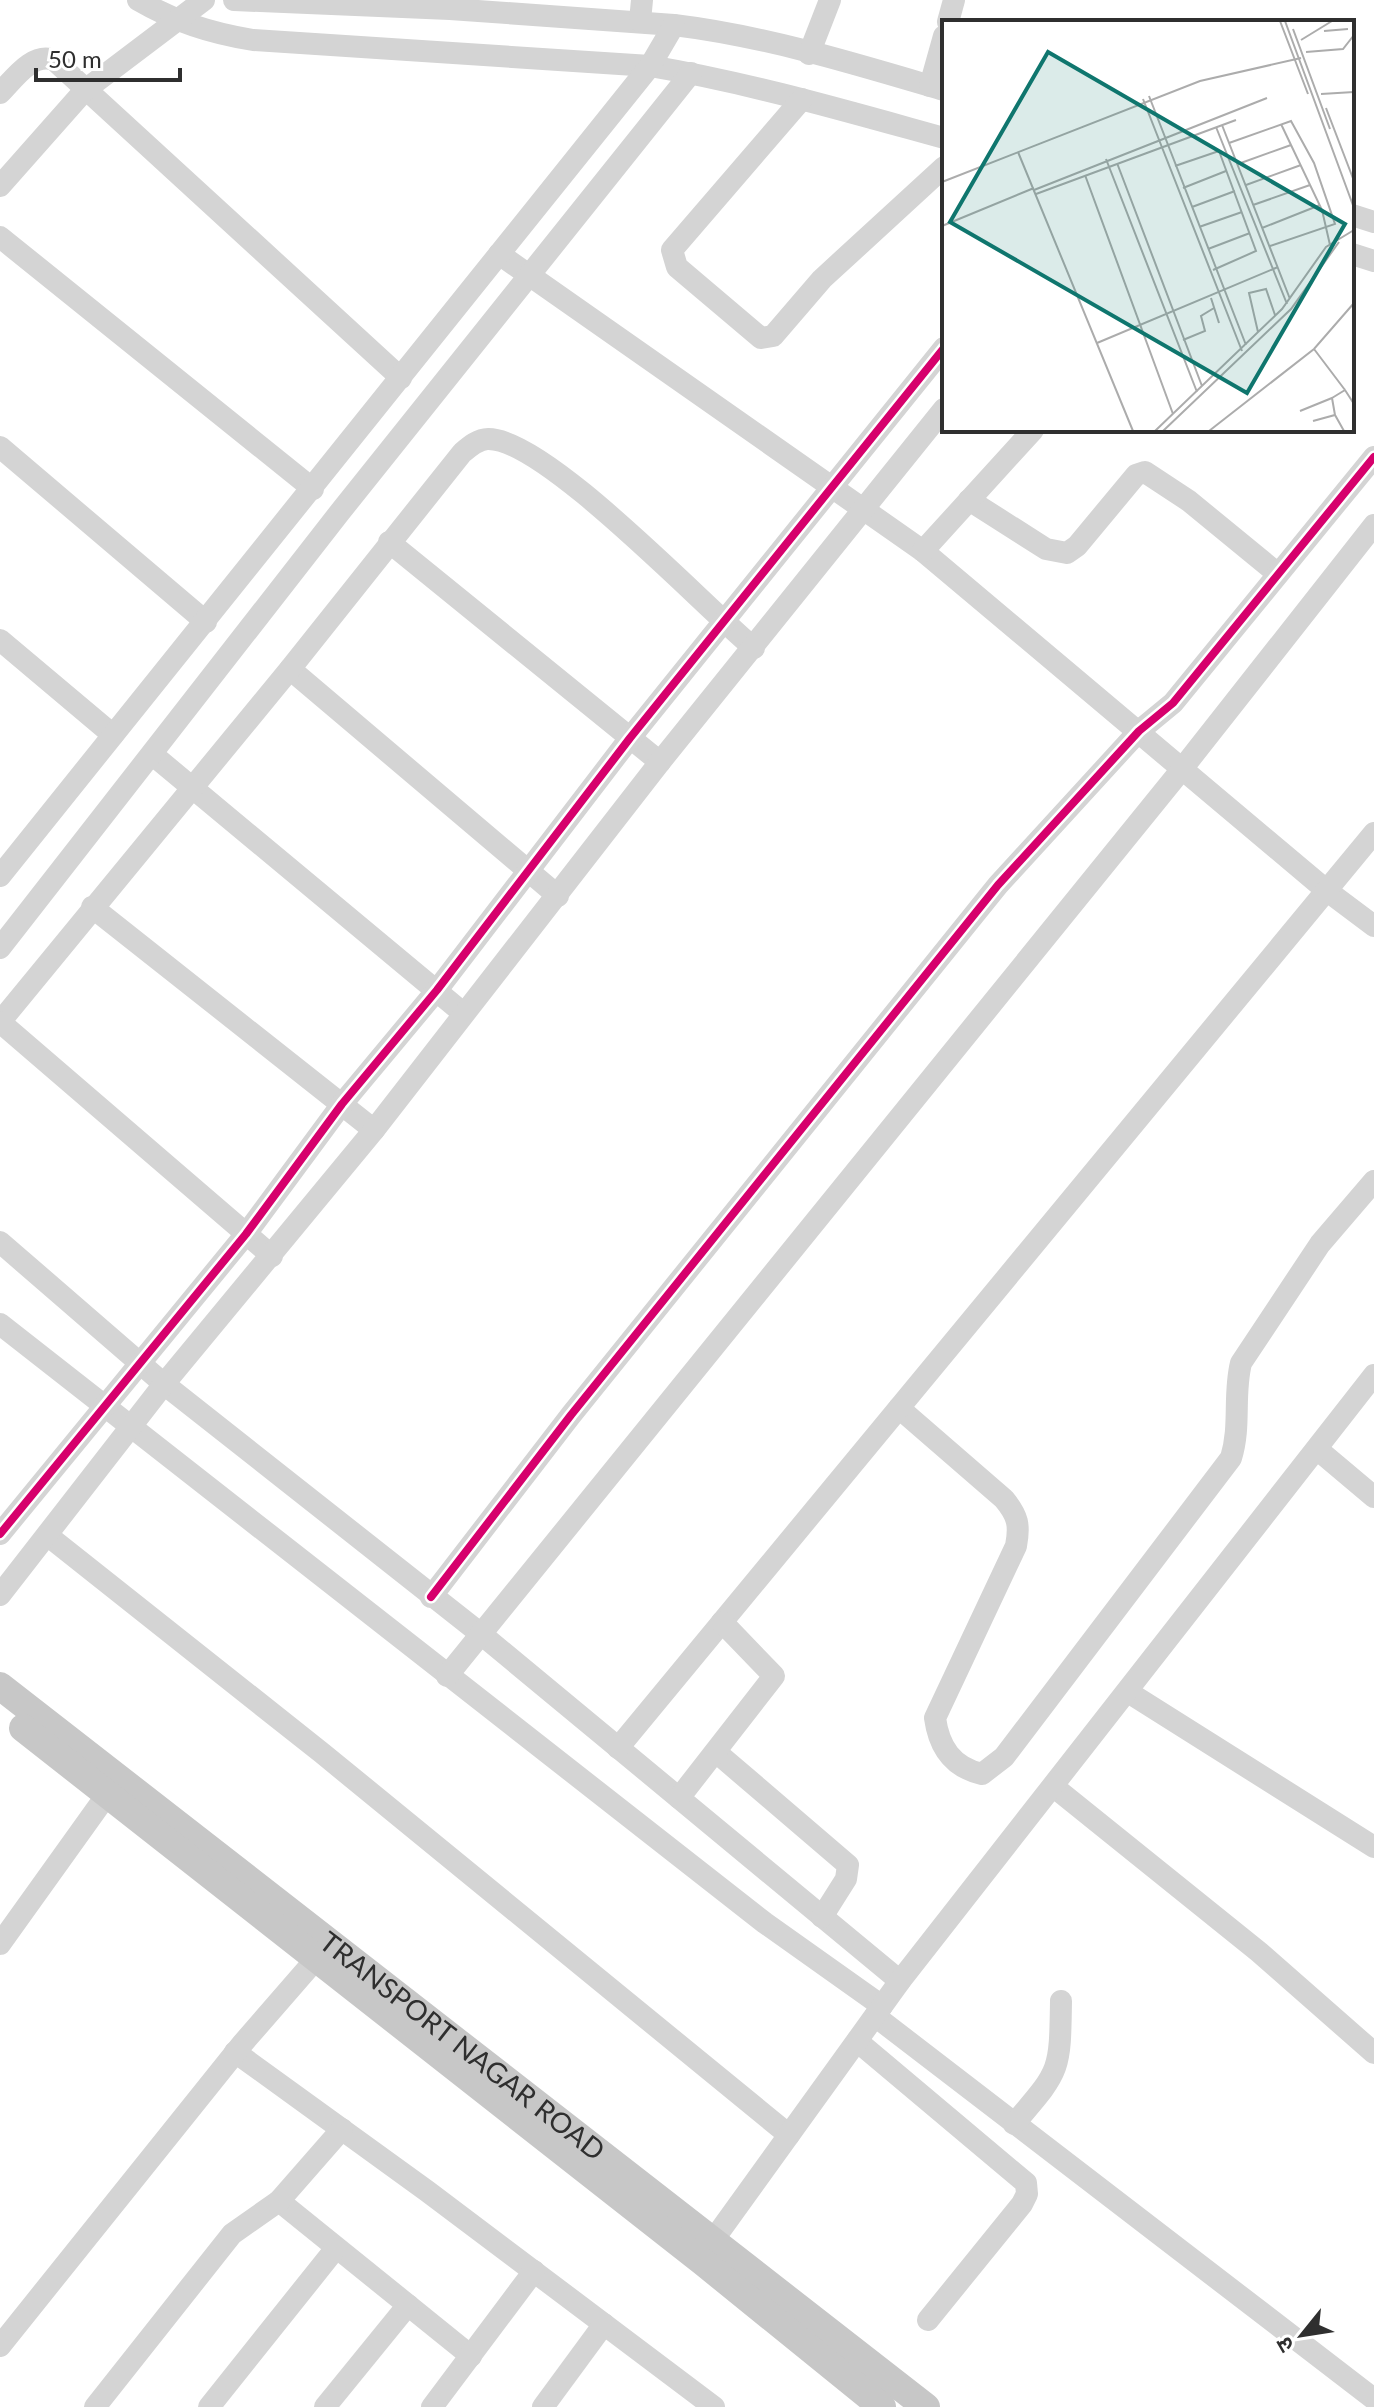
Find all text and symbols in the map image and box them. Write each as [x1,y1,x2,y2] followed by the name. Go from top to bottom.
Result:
[942,20,1354,432] inset map
[36,32,180,82] scale bar
[48,44,102,73] text: 50 m
[314,1924,612,2167] street label: TRANSPORT NAGAR ROAD
[1262,2295,1342,2375] north arrow
[1269,2332,1299,2358] text: उ

